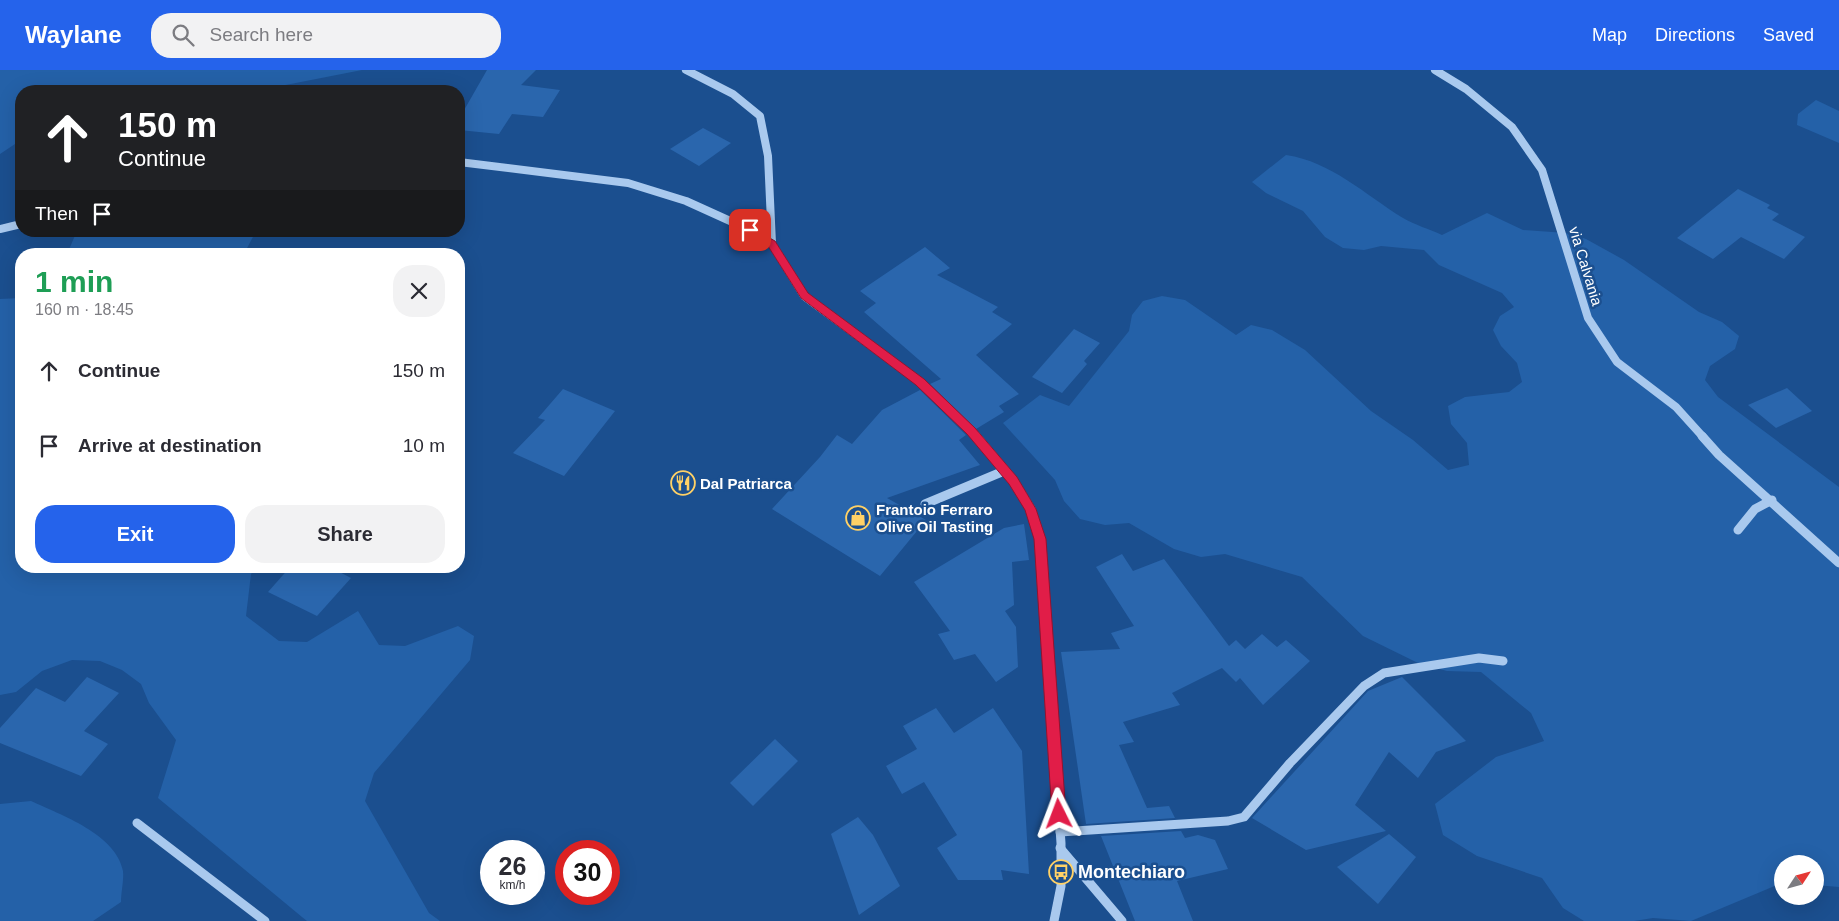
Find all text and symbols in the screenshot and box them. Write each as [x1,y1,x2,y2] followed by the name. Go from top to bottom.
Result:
[151,13,501,58] search box
[25,21,121,48] text: Waylane
[169,21,197,49] icon: search
[209,24,313,45] text: Search here
[1592,25,1627,45] text: Map
[1655,25,1735,45] text: Directions
[1763,25,1814,45] text: Saved
[35,105,100,170] icon: ahead
[118,105,217,144] text: 150 m
[118,146,206,171] text: Continue
[88,200,116,228] icon: arrive
[35,203,78,224] text: Then
[729,209,771,251] pin
[736,216,764,244] icon: arrive
[1566,224,1606,308] street label: via Calvania
[35,265,113,298] text: 1 min
[393,265,445,317] button: close
[35,301,134,318] text: 160 m · 18:45
[35,357,63,385] icon: ahead
[78,360,160,381] text: Continue
[392,360,445,381] text: 150 m
[35,432,63,460] icon: arrive
[78,435,262,456] text: Arrive at destination
[403,435,445,456] text: 10 m
[670,470,696,496] restaurant icon: Dal Patriarca
[700,475,792,492] place label: Dal Patriarca
[876,501,993,535] place label: Frantoio Ferraro Olive Oil Tasting
[35,505,235,563] button: Exit
[245,505,445,563] button: Share
[845,505,871,531] shop icon: Frantoio Ferraro Olive Oil Tasting
[1032,787,1084,839] position arrow
[555,840,620,905] speed limit sign: 30
[499,852,526,880] text: 26
[1774,855,1824,905] north arrow
[1774,855,1824,905] map controls
[1048,859,1074,885] bus stop icon: Montechiaro
[1078,862,1185,882] place label: Montechiaro
[499,878,526,892] text: km/h

